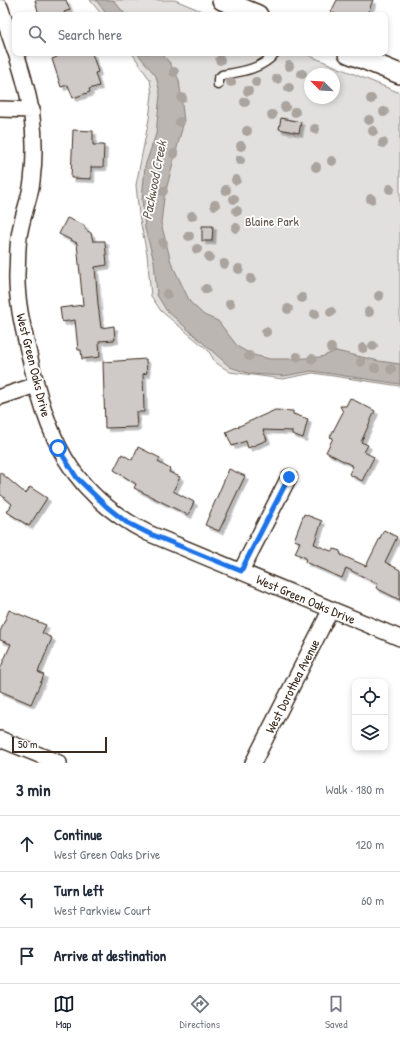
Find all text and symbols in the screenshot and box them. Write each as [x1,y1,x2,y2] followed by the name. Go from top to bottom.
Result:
[12,12,388,56] search box
[26,23,48,45] icon: search
[58,24,122,45] text: Search here
[304,68,340,104] north arrow
[137,138,171,221] water label: Packwood Creek
[245,212,300,230] park label: Blaine Park
[12,311,56,419] street label: West Green Oaks Drive
[49,439,67,457] route start
[280,468,298,486] route end
[254,570,358,628] street label: West Green Oaks Drive
[260,636,324,736] street label: West Dorothea Avenue
[352,679,388,751] map controls
[352,679,388,715] button: locate
[352,715,388,751] button: layers
[12,735,107,754] scale bar
[18,737,38,751] text: 50 m
[16,778,51,801] text: 3 min
[325,780,384,798] text: Walk · 180 m
[54,824,102,845] text: Continue
[16,833,38,855] icon: ahead
[356,835,384,853] text: 120 m
[54,845,160,863] text: West Green Oaks Drive
[54,880,104,901] text: Turn left
[16,889,38,911] icon: left
[361,891,384,909] text: 60 m
[54,901,151,919] text: West Parkview Court
[16,945,38,967] icon: arrive
[54,945,166,966] text: Arrive at destination
[53,993,75,1031] tab: Map
[180,993,220,1031] tab: Directions
[325,993,347,1031] tab: Saved

